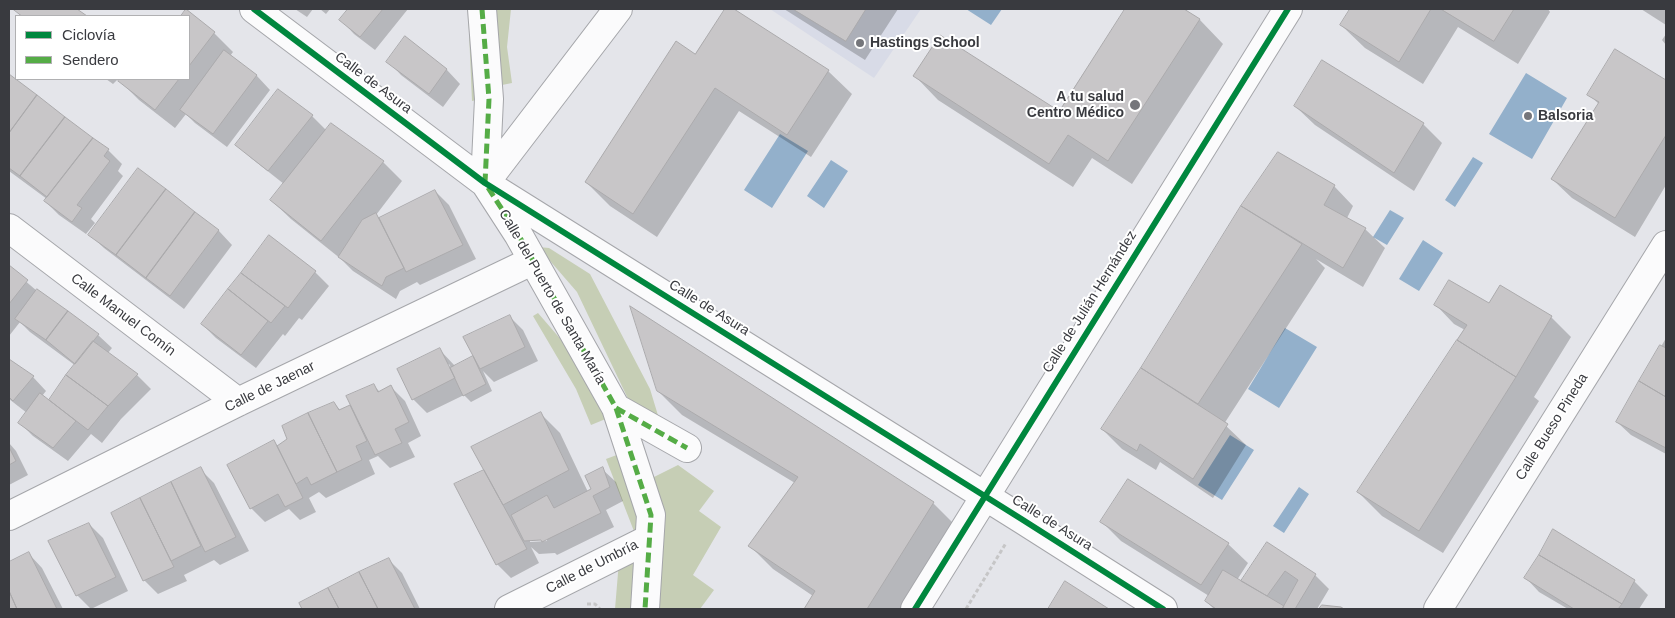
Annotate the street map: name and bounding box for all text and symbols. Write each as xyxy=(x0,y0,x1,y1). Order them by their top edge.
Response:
legend xyxy=(15,15,190,80)
text: Ciclovía xyxy=(62,26,115,43)
place label: Hastings School xyxy=(870,35,980,51)
marker: Hastings School xyxy=(854,37,866,49)
street label: Calle de Asura xyxy=(331,49,415,117)
text: Sendero xyxy=(62,51,119,68)
place label: A tu salud Centro Médico xyxy=(1027,89,1124,121)
marker: A tu salud Centro Médico xyxy=(1128,98,1142,112)
place label: Balsoria xyxy=(1538,108,1593,124)
marker: Balsoria xyxy=(1522,110,1534,122)
street label: Calle del Puerto de Santa María xyxy=(495,207,609,387)
street label: Calle de Julián Hernández xyxy=(1039,228,1141,376)
street label: Calle Manuel Comín xyxy=(67,270,179,360)
street label: Calle de Asura xyxy=(666,277,752,339)
street label: Calle de Jaenar xyxy=(222,358,318,416)
street label: Calle Bueso Pineda xyxy=(1512,370,1592,484)
street label: Calle de Asura xyxy=(1009,492,1095,554)
street label: Calle de Umbría xyxy=(543,537,641,597)

